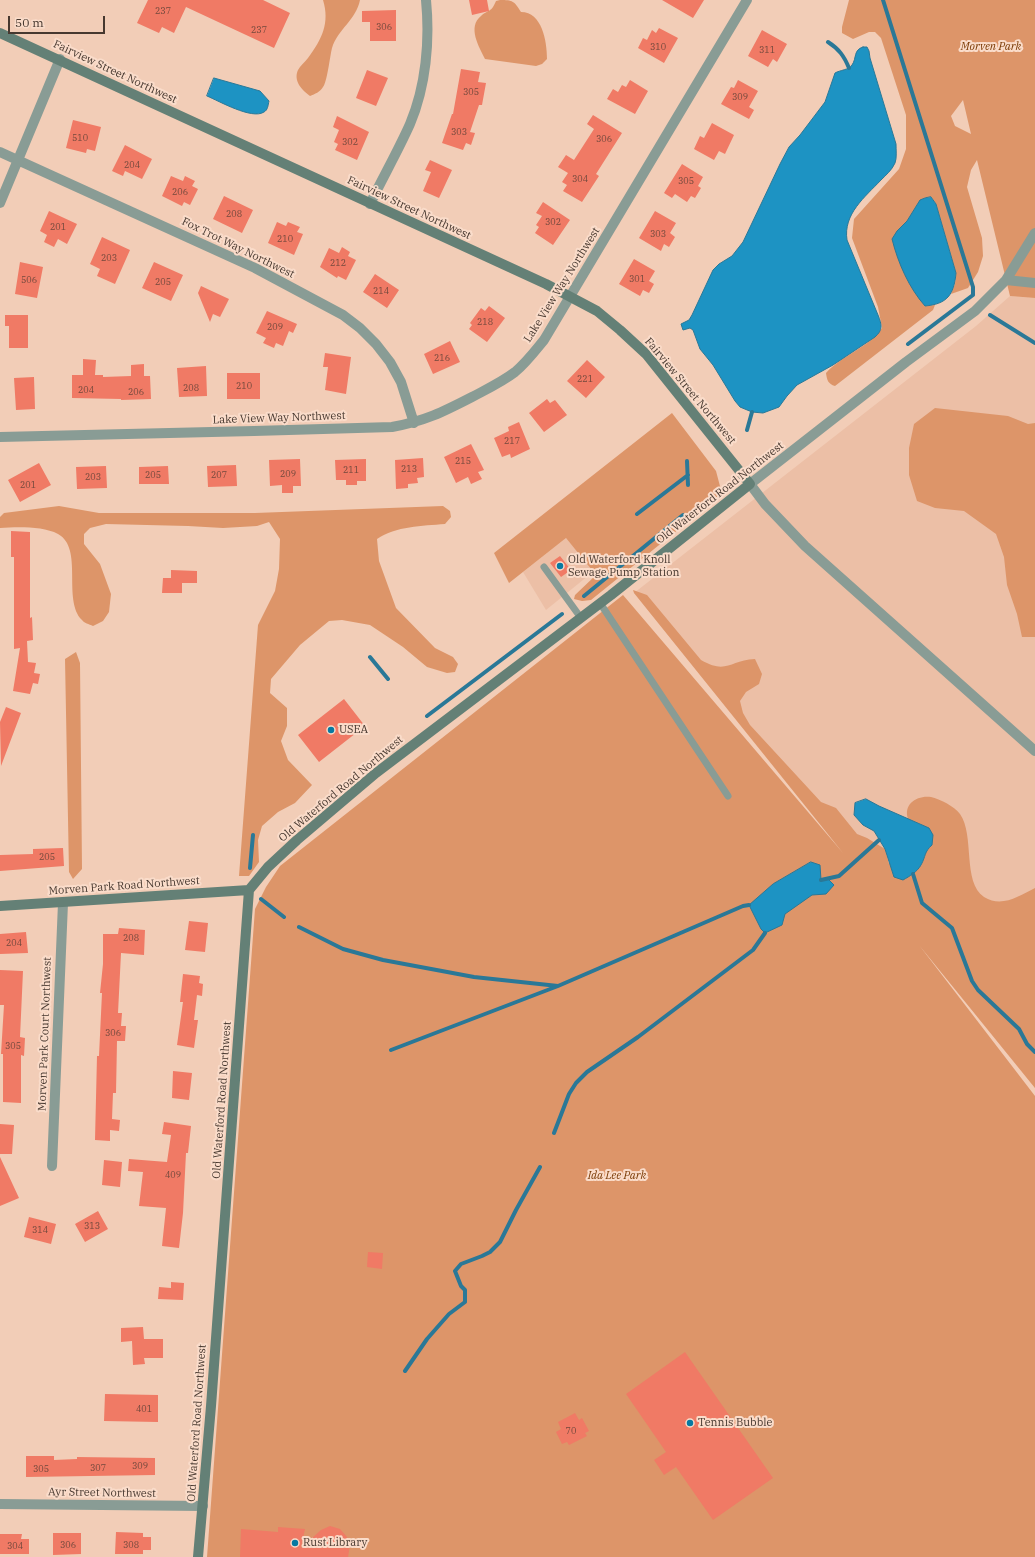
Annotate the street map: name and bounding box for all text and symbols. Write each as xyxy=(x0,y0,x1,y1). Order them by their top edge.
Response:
house number: 237 xyxy=(155,6,171,16)
scale bar xyxy=(10,8,107,34)
text: 50 m xyxy=(15,15,44,30)
house number: 306 xyxy=(376,22,392,32)
house number: 237 xyxy=(251,25,267,35)
street label: Fairview Street Northwest xyxy=(51,38,179,106)
park label: Morven Park xyxy=(961,40,1021,54)
house number: 310 xyxy=(650,42,666,52)
house number: 311 xyxy=(759,45,775,55)
house number: 305 xyxy=(463,87,479,97)
house number: 309 xyxy=(732,92,748,102)
house number: 303 xyxy=(451,127,467,137)
house number: 510 xyxy=(72,133,88,143)
house number: 306 xyxy=(596,134,612,144)
house number: 302 xyxy=(342,137,358,147)
house number: 204 xyxy=(124,160,140,170)
street label: Fairview Street Northwest xyxy=(345,174,473,242)
house number: 304 xyxy=(572,174,588,184)
house number: 305 xyxy=(678,176,694,186)
house number: 206 xyxy=(172,187,188,197)
house number: 208 xyxy=(226,209,242,219)
street label: Fox Trot Way Northwest xyxy=(179,215,297,281)
house number: 302 xyxy=(545,217,561,227)
house number: 201 xyxy=(50,222,66,232)
street label: Lake View Way Northwest xyxy=(521,225,603,345)
house number: 303 xyxy=(650,229,666,239)
house number: 210 xyxy=(277,234,293,244)
house number: 203 xyxy=(101,253,117,263)
house number: 212 xyxy=(330,258,346,268)
house number: 301 xyxy=(629,274,645,284)
house number: 506 xyxy=(21,275,37,285)
house number: 205 xyxy=(155,277,171,287)
house number: 214 xyxy=(373,286,389,296)
house number: 218 xyxy=(477,317,493,327)
house number: 209 xyxy=(267,322,283,332)
street label: Fairview Street Northwest xyxy=(642,335,738,447)
house number: 216 xyxy=(434,353,450,363)
house number: 221 xyxy=(577,374,593,384)
house number: 210 xyxy=(236,381,252,391)
house number: 208 xyxy=(183,383,199,393)
house number: 204 xyxy=(78,385,94,395)
house number: 206 xyxy=(128,387,144,397)
street label: Lake View Way Northwest xyxy=(212,409,346,427)
house number: 217 xyxy=(504,436,520,446)
street label: Old Waterford Road Northwest xyxy=(654,439,786,547)
house number: 215 xyxy=(455,456,471,466)
house number: 213 xyxy=(401,464,417,474)
house number: 211 xyxy=(343,465,359,475)
house number: 209 xyxy=(280,469,296,479)
house number: 205 xyxy=(145,470,161,480)
house number: 207 xyxy=(211,470,227,480)
house number: 203 xyxy=(85,472,101,482)
house number: 201 xyxy=(20,480,36,490)
place label: Old Waterford Knoll Sewage Pump Station xyxy=(568,553,679,579)
marker: Old Waterford Knoll Sewage Pump Station xyxy=(555,561,565,571)
place label: USEA xyxy=(339,723,368,737)
marker: USEA xyxy=(326,725,336,735)
street label: Old Waterford Road Northwest xyxy=(276,733,406,845)
house number: 205 xyxy=(39,852,55,862)
street label: Morven Park Road Northwest xyxy=(48,874,200,898)
house number: 208 xyxy=(123,933,139,943)
house number: 204 xyxy=(6,938,22,948)
street label: Morven Park Court Northwest xyxy=(36,957,54,1111)
street label: Old Waterford Road Northwest xyxy=(210,1021,234,1179)
house number: 306 xyxy=(105,1028,121,1038)
house number: 305 xyxy=(5,1041,21,1051)
park label: Ida Lee Park xyxy=(588,1169,646,1183)
house number: 409 xyxy=(165,1170,181,1180)
house number: 313 xyxy=(84,1221,100,1231)
house number: 314 xyxy=(32,1225,48,1235)
street label: Old Waterford Road Northwest xyxy=(185,1344,209,1502)
house number: 401 xyxy=(136,1404,152,1414)
place label: Tennis Bubble xyxy=(698,1416,772,1430)
marker: Tennis Bubble xyxy=(685,1418,695,1428)
house number: 70 xyxy=(566,1426,576,1436)
house number: 309 xyxy=(132,1461,148,1471)
house number: 307 xyxy=(90,1463,106,1473)
house number: 305 xyxy=(33,1464,49,1474)
street label: Ayr Street Northwest xyxy=(48,1485,156,1501)
place label: Rust Library xyxy=(303,1536,367,1550)
marker: Rust Library xyxy=(290,1538,300,1548)
house number: 306 xyxy=(60,1540,76,1550)
house number: 308 xyxy=(123,1540,139,1550)
house number: 304 xyxy=(7,1541,23,1551)

